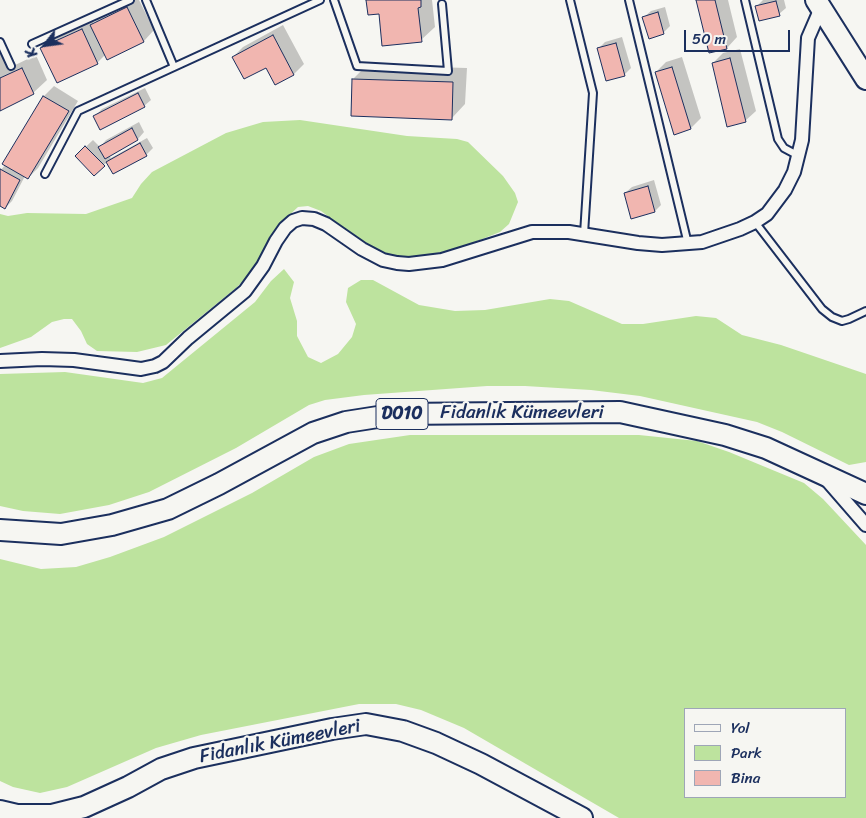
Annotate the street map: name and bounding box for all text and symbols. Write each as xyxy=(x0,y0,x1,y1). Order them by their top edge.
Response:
north arrow xyxy=(20,20,70,70)
scale bar xyxy=(686,20,792,52)
text: 50 m xyxy=(692,26,726,52)
text: K xyxy=(19,43,45,63)
road number: D010 xyxy=(376,398,428,429)
street label: Fidanlık Kümeevleri xyxy=(440,402,604,424)
legend xyxy=(684,708,846,798)
street label: Fidanlık Kümeevleri xyxy=(198,715,362,769)
text: Yol xyxy=(731,715,750,741)
text: Park xyxy=(731,740,762,766)
text: Bina xyxy=(731,765,760,791)

